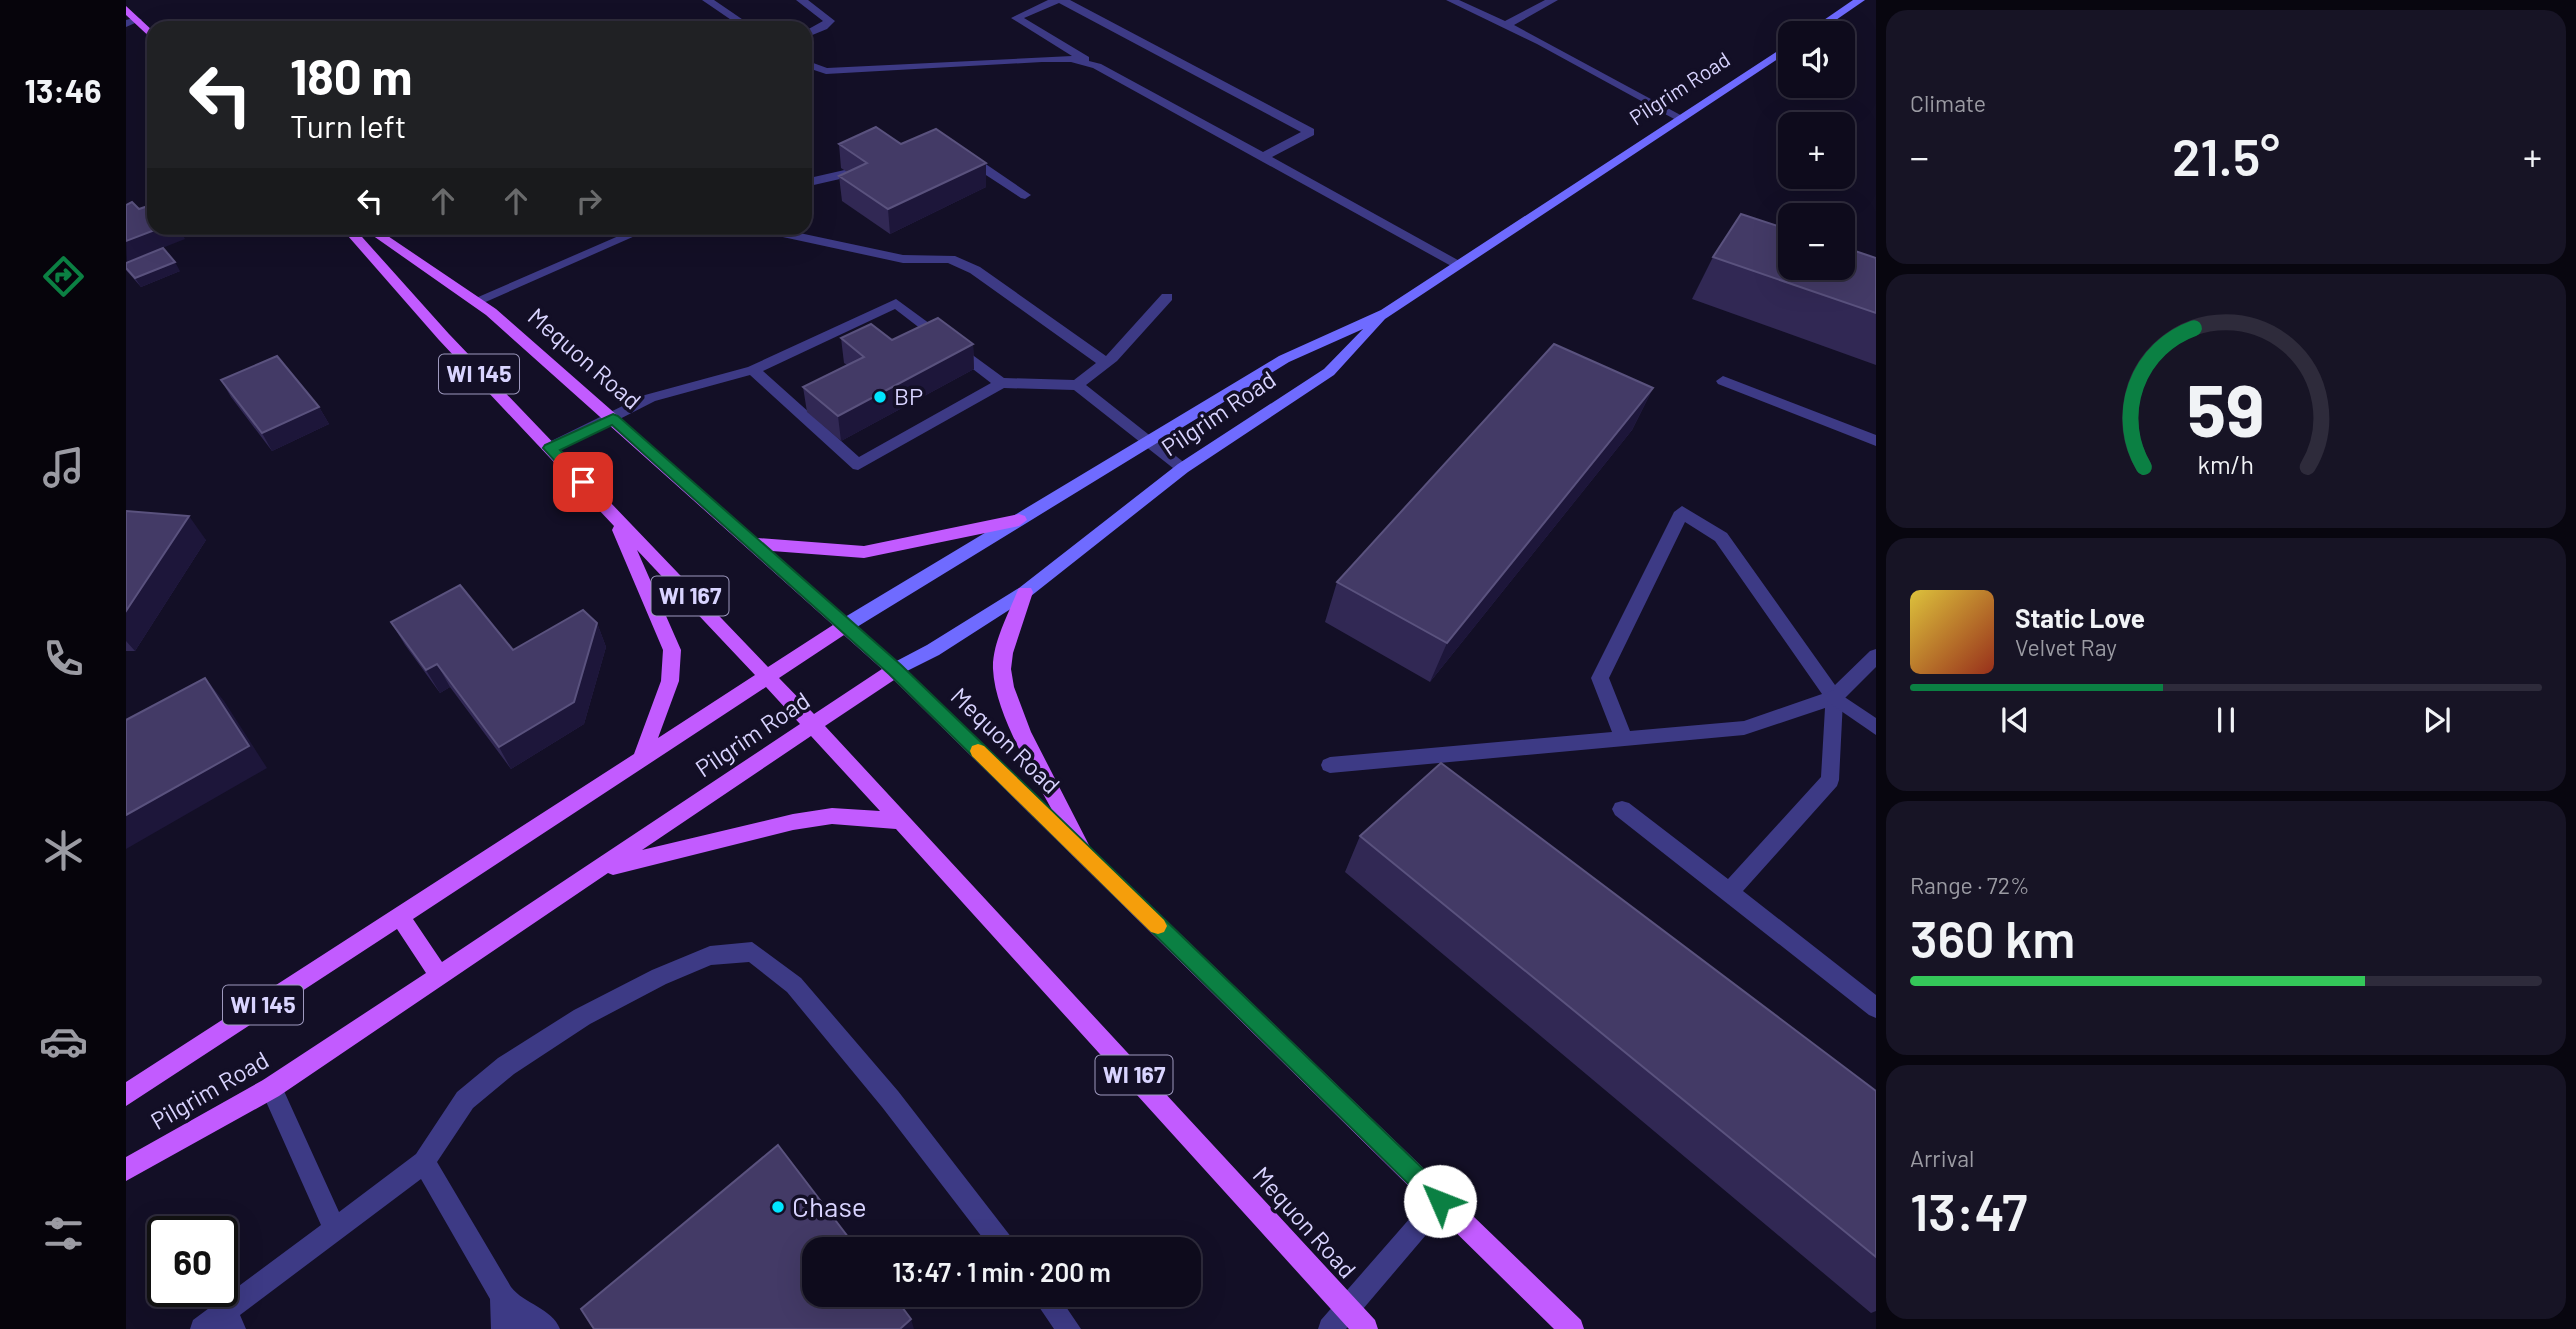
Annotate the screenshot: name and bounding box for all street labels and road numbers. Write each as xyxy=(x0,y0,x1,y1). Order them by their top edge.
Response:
street label: Pilgrim Road xyxy=(1624,46,1734,130)
street label: Mequon Road xyxy=(523,301,647,415)
road number: WI 145 xyxy=(439,354,519,394)
street label: Pilgrim Road xyxy=(1156,364,1281,461)
road number: WI 167 xyxy=(652,576,728,616)
street label: Mequon Road xyxy=(946,681,1066,799)
street label: Pilgrim Road xyxy=(690,685,815,782)
road number: WI 145 xyxy=(223,986,303,1024)
street label: Pilgrim Road xyxy=(145,1044,273,1135)
road number: WI 167 xyxy=(1096,1056,1172,1094)
street label: Mequon Road xyxy=(1248,1160,1363,1284)

